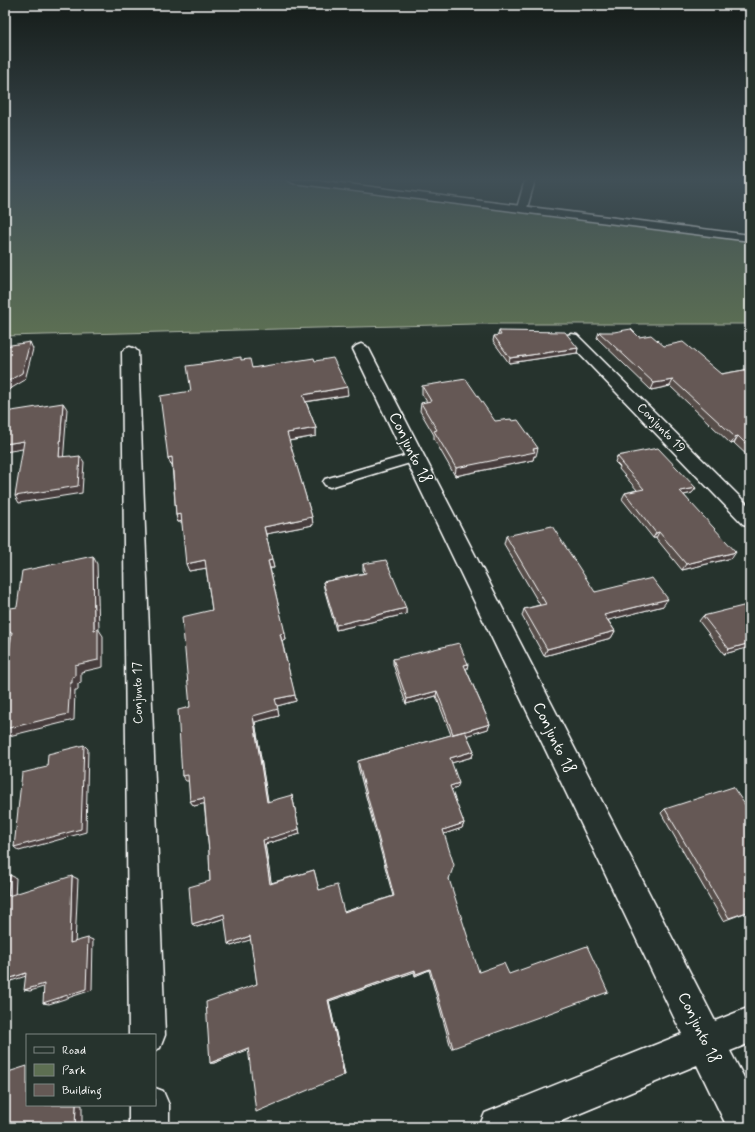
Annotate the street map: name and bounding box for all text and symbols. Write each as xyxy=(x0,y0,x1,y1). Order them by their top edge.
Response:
street label: Conjunto 19 xyxy=(633,399,689,457)
street label: Conjunto 18 xyxy=(384,409,436,487)
street label: Conjunto 17 xyxy=(129,661,147,724)
street label: Conjunto 18 xyxy=(528,699,580,777)
street label: Conjunto 18 xyxy=(673,989,725,1067)
legend xyxy=(26,1034,156,1106)
text: Road xyxy=(62,1043,86,1059)
text: Park xyxy=(62,1063,86,1079)
text: Building xyxy=(62,1083,102,1100)

